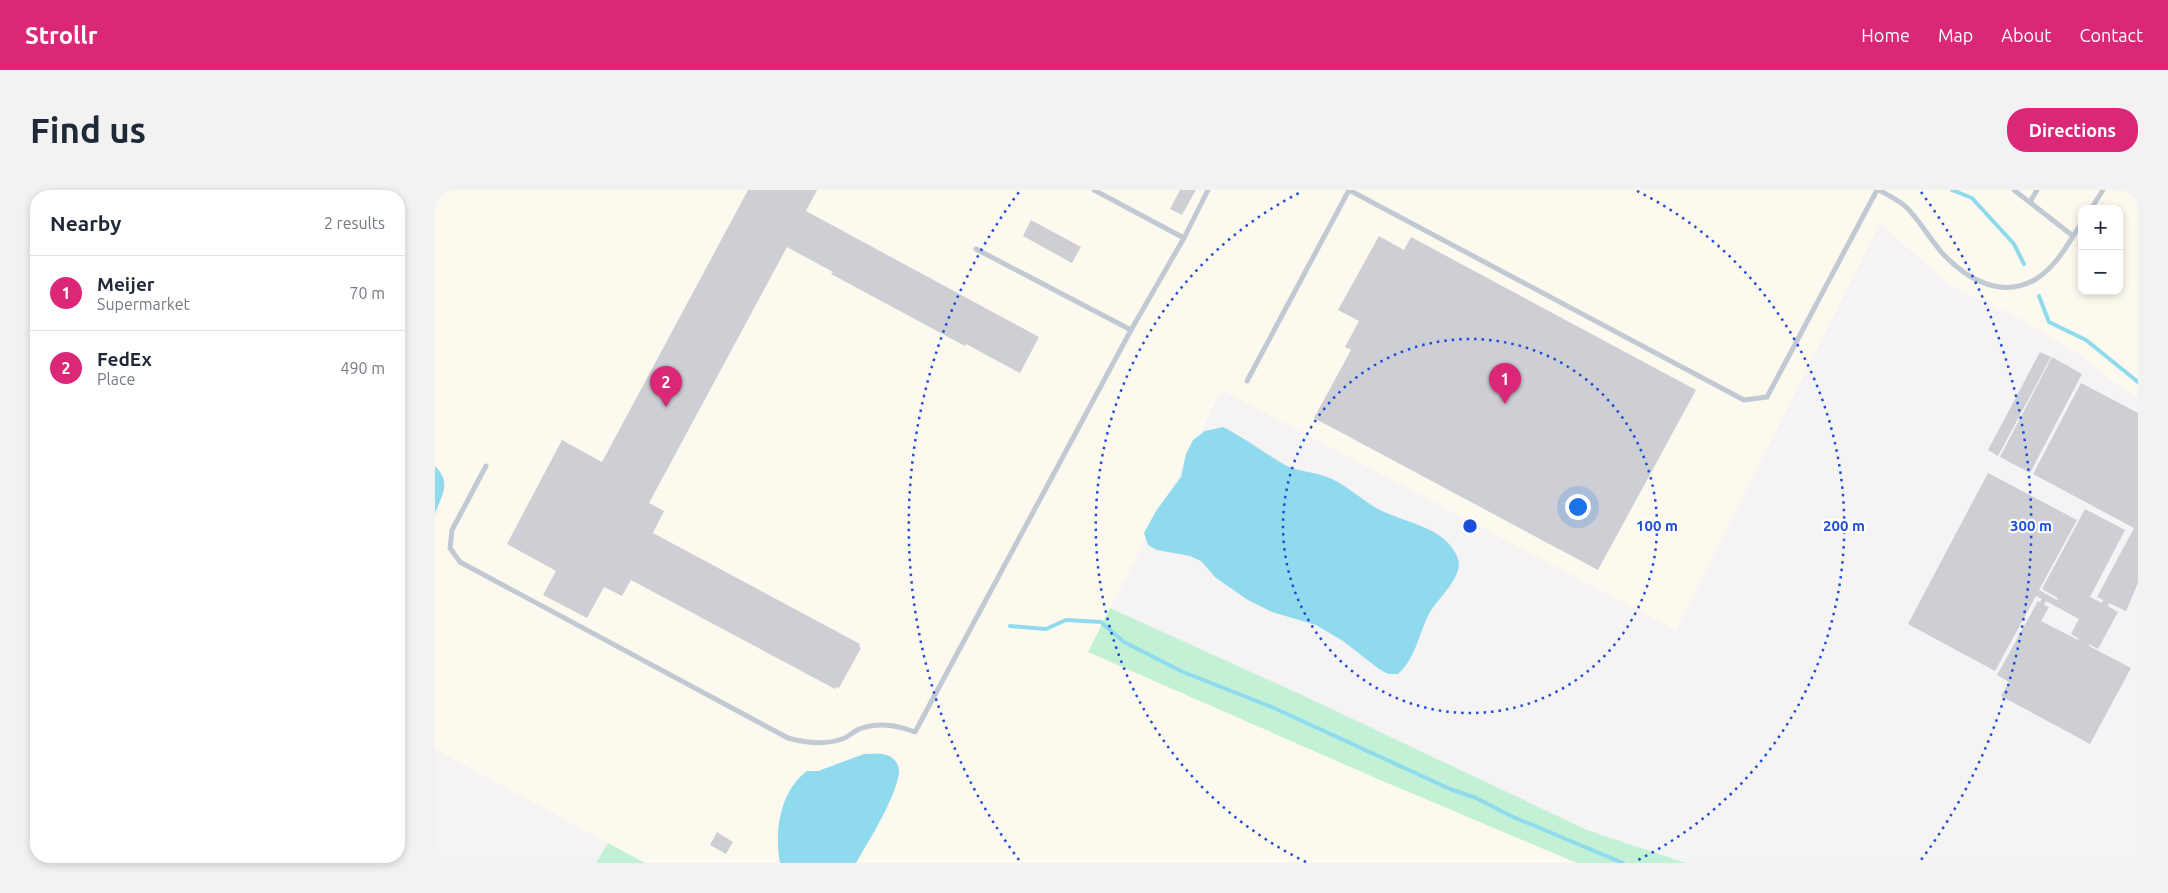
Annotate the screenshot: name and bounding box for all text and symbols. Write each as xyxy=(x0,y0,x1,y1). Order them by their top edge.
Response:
text: Strollr xyxy=(25,22,98,49)
text: Home xyxy=(1861,25,1910,45)
text: Map xyxy=(1938,25,1973,45)
text: About xyxy=(2001,25,2051,45)
text: Contact xyxy=(2079,25,2143,45)
button: Directions xyxy=(2007,108,2138,152)
text: Find us xyxy=(30,110,146,150)
map controls xyxy=(2078,205,2123,295)
button: + xyxy=(2078,205,2123,250)
text: Nearby xyxy=(50,211,121,235)
text: 2 results xyxy=(324,214,385,232)
button: − xyxy=(2078,250,2123,295)
text: Meijer xyxy=(97,273,155,295)
text: 1 xyxy=(61,284,71,302)
text: 70 m xyxy=(349,284,385,302)
text: Supermarket xyxy=(97,295,190,313)
text: FedEx xyxy=(97,348,152,370)
text: 2 xyxy=(61,359,71,377)
text: 490 m xyxy=(340,359,385,377)
pin: 1 xyxy=(1489,363,1521,404)
pin: 2 xyxy=(650,366,682,407)
text: Place xyxy=(97,370,135,388)
your location xyxy=(1565,494,1591,520)
centre of rings xyxy=(1461,517,1479,535)
text: 100 m xyxy=(1636,517,1678,534)
text: 200 m xyxy=(1823,517,1865,534)
text: 300 m xyxy=(2010,517,2052,534)

